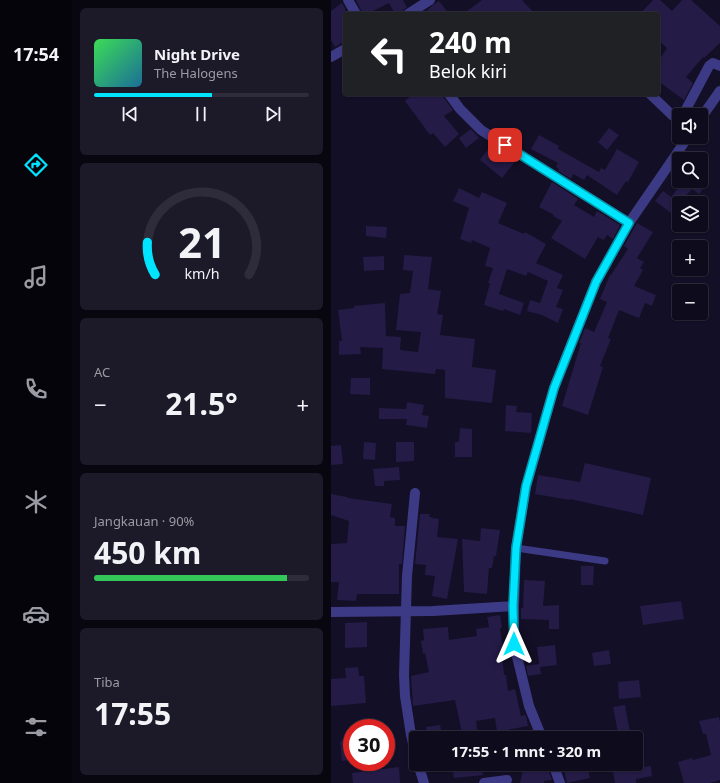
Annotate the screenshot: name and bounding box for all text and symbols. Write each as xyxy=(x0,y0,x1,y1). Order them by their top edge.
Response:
text: 240 m xyxy=(429,23,512,61)
icon: left xyxy=(363,28,415,80)
text: 17:54 xyxy=(13,42,59,66)
text: Night Drive xyxy=(154,44,240,64)
text: Belok kiri xyxy=(429,59,507,83)
text: The Halogens xyxy=(154,64,238,82)
icon: previous xyxy=(119,103,141,125)
icon: pause xyxy=(190,103,212,125)
icon: next xyxy=(262,103,284,125)
map controls xyxy=(672,108,708,320)
button: sound xyxy=(672,108,708,144)
pin xyxy=(488,128,522,162)
icon: arrive xyxy=(494,134,516,156)
icon: directions xyxy=(22,151,50,179)
button: search xyxy=(672,152,708,188)
button: layers xyxy=(672,196,708,232)
text: 21 xyxy=(178,213,225,269)
button: + xyxy=(672,240,708,276)
icon: music xyxy=(22,263,50,291)
text: km/h xyxy=(184,263,219,282)
button: − xyxy=(672,284,708,320)
text: AC xyxy=(94,363,110,381)
icon: phone xyxy=(22,375,50,403)
text: 21.5° xyxy=(165,383,238,424)
text: − xyxy=(94,389,107,419)
text: + xyxy=(296,389,309,419)
icon: climate xyxy=(22,488,50,516)
text: Jangkauan · 90% xyxy=(94,512,194,530)
text: 450 km xyxy=(94,532,201,573)
icon: car xyxy=(22,600,50,628)
position arrow xyxy=(493,623,535,665)
text: Tiba xyxy=(94,673,120,691)
text: 17:55 xyxy=(94,693,171,734)
icon: filters xyxy=(22,713,50,741)
speed limit sign: 30 xyxy=(343,719,395,771)
text: 17:55 · 1 mnt · 320 m xyxy=(451,741,601,761)

